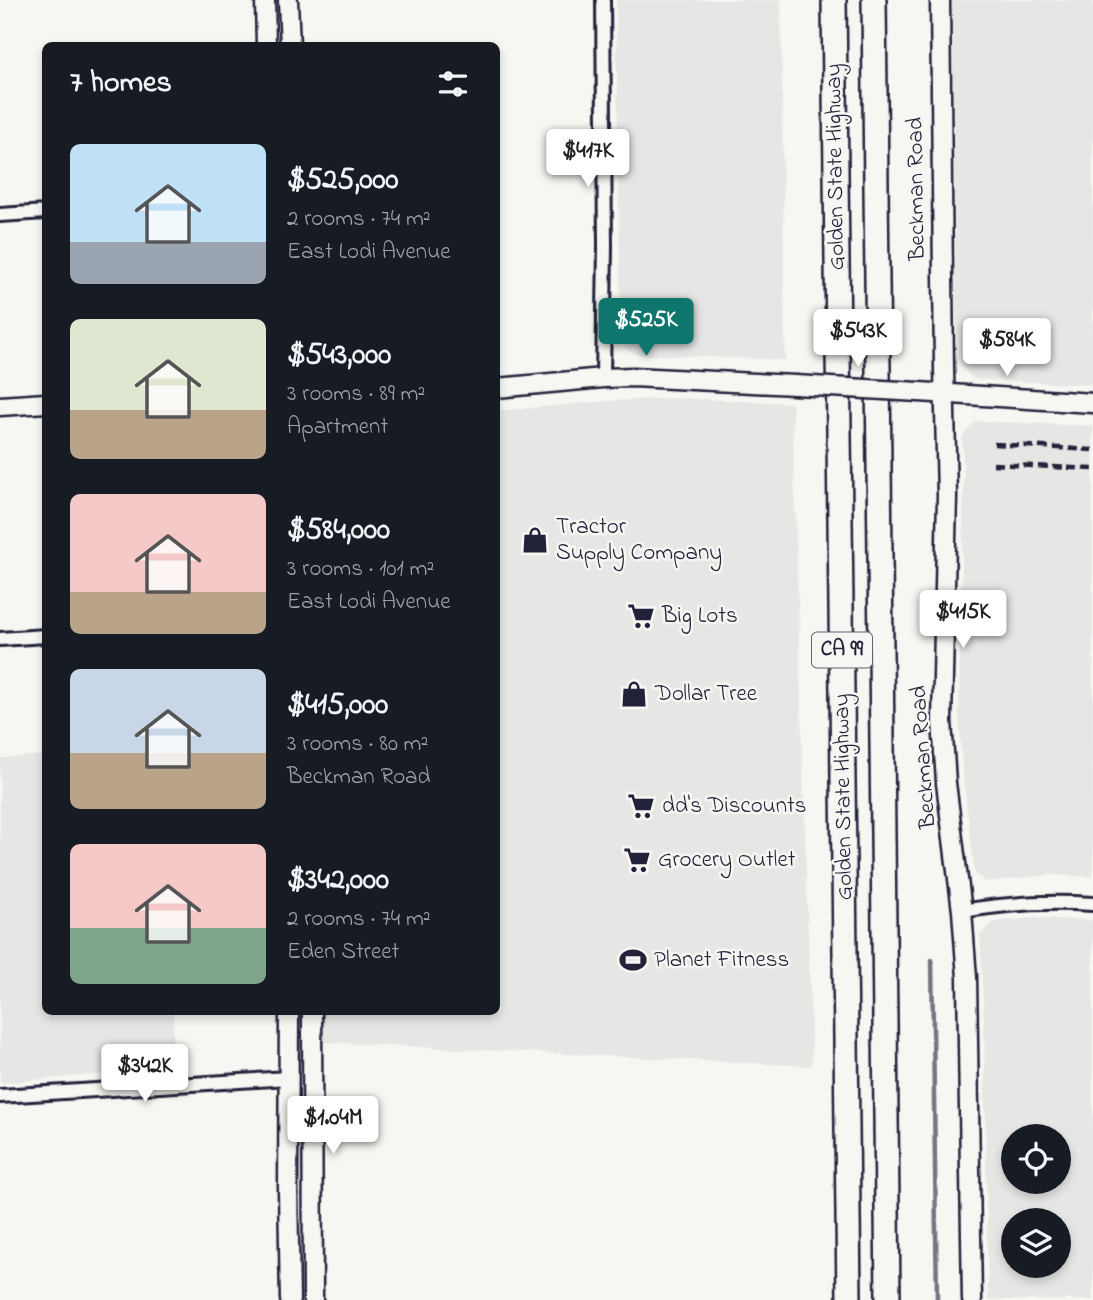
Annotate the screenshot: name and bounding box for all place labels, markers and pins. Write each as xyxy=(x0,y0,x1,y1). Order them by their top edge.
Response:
pin: $417K xyxy=(539,130,637,189)
pin: $525K xyxy=(597,298,695,358)
pin: $543K xyxy=(809,310,907,369)
pin: $584K xyxy=(958,318,1056,378)
place label: Tractor Supply Company xyxy=(556,511,722,572)
shop icon: Tractor Supply Company xyxy=(520,525,550,555)
pin: $415K xyxy=(914,590,1012,650)
place label: Big Lots xyxy=(661,600,738,634)
supermarket icon: Big Lots xyxy=(626,601,656,631)
place label: Dollar Tree xyxy=(654,678,758,711)
shop icon: Dollar Tree xyxy=(619,679,649,709)
place label: dd's Discounts xyxy=(662,790,806,823)
supermarket icon: dd's Discounts xyxy=(626,791,656,821)
place label: Grocery Outlet xyxy=(658,844,796,879)
supermarket icon: Grocery Outlet xyxy=(622,845,652,875)
place label: Planet Fitness xyxy=(654,944,789,977)
sports icon: Planet Fitness xyxy=(618,945,648,975)
pin: $342K xyxy=(96,1044,194,1104)
pin: $1.04M xyxy=(276,1096,390,1156)

